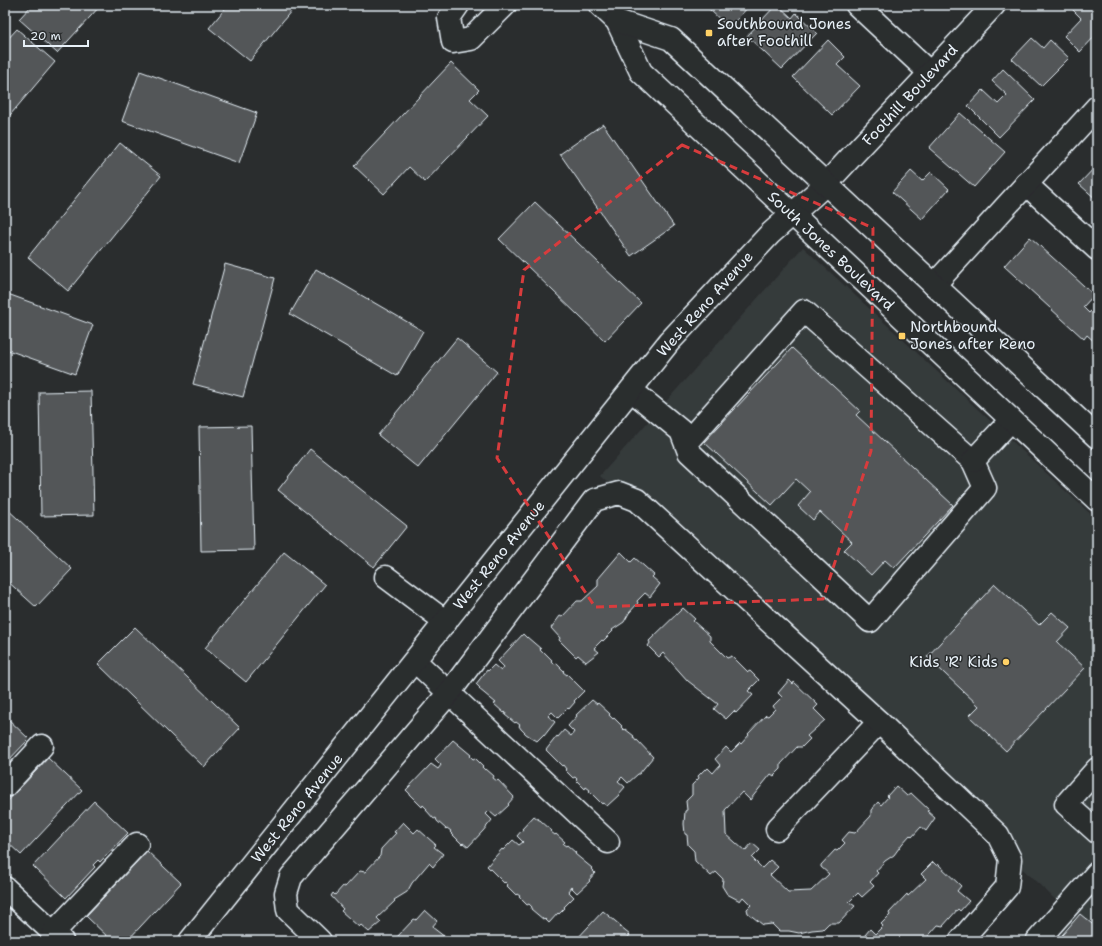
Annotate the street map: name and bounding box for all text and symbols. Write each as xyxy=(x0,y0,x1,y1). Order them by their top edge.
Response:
place label: Southbound Jones after Foothill xyxy=(717,14,851,51)
scale bar xyxy=(24,22,88,48)
text: 20 m xyxy=(30,28,61,44)
marker: Southbound Jones after Foothill xyxy=(704,28,714,38)
street label: Foothill Boulevard xyxy=(858,40,963,150)
street label: South Jones Boulevard xyxy=(763,187,899,315)
street label: West Reno Avenue xyxy=(652,247,758,361)
place label: Northbound Jones after Reno xyxy=(910,317,1035,354)
marker: Northbound Jones after Reno xyxy=(897,331,907,341)
street label: West Reno Avenue xyxy=(449,496,549,614)
place label: Kids 'R' Kids xyxy=(909,652,998,672)
marker: Kids 'R' Kids xyxy=(1001,657,1011,667)
street label: West Reno Avenue xyxy=(247,749,347,867)

